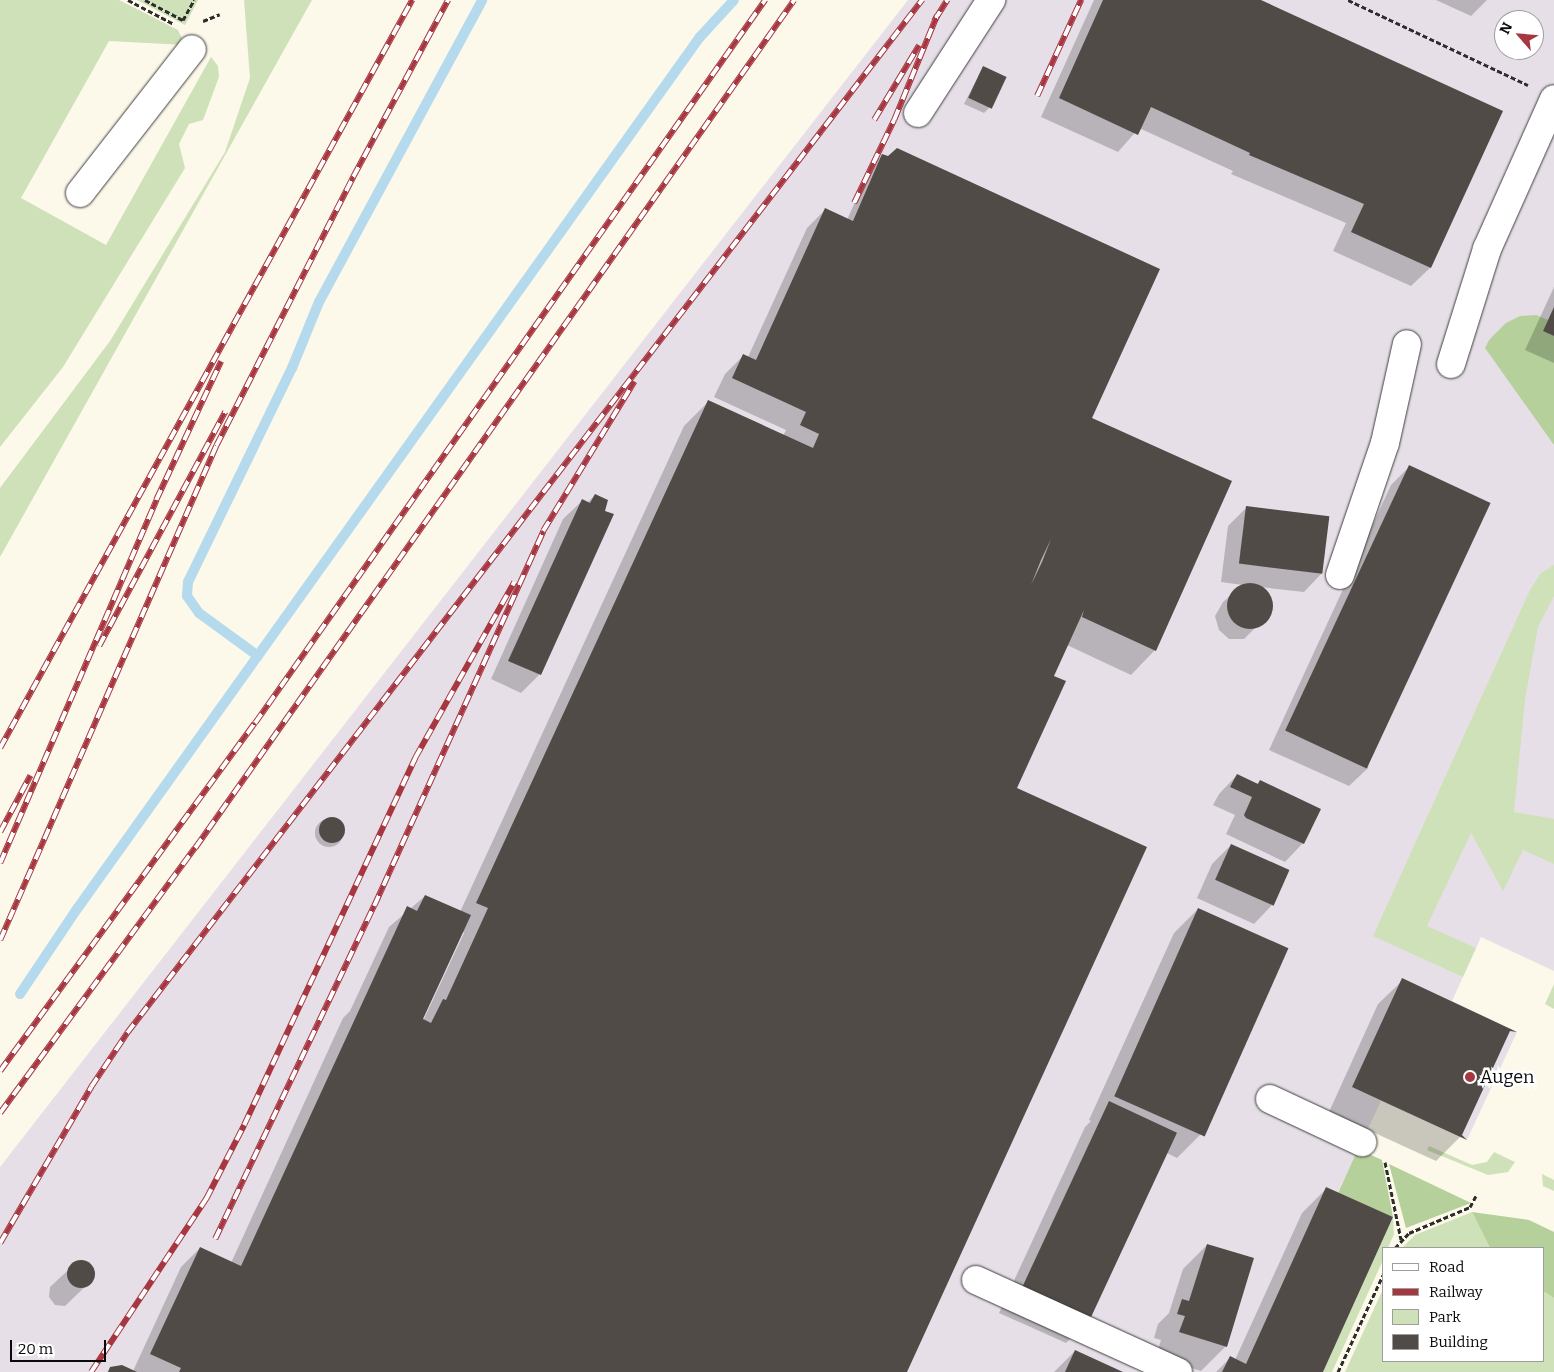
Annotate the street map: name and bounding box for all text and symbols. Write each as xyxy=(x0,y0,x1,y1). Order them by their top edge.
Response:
north arrow xyxy=(1494,10,1544,60)
text: N xyxy=(1496,20,1516,37)
place label: Augen xyxy=(1480,1066,1534,1088)
marker: Augen xyxy=(1464,1071,1476,1083)
legend xyxy=(1382,1247,1544,1362)
text: Road xyxy=(1429,1258,1464,1276)
text: Railway xyxy=(1429,1283,1483,1301)
text: Park xyxy=(1429,1308,1461,1326)
scale bar xyxy=(12,1330,109,1362)
text: Building xyxy=(1429,1333,1488,1351)
text: 20 m xyxy=(18,1340,53,1358)

